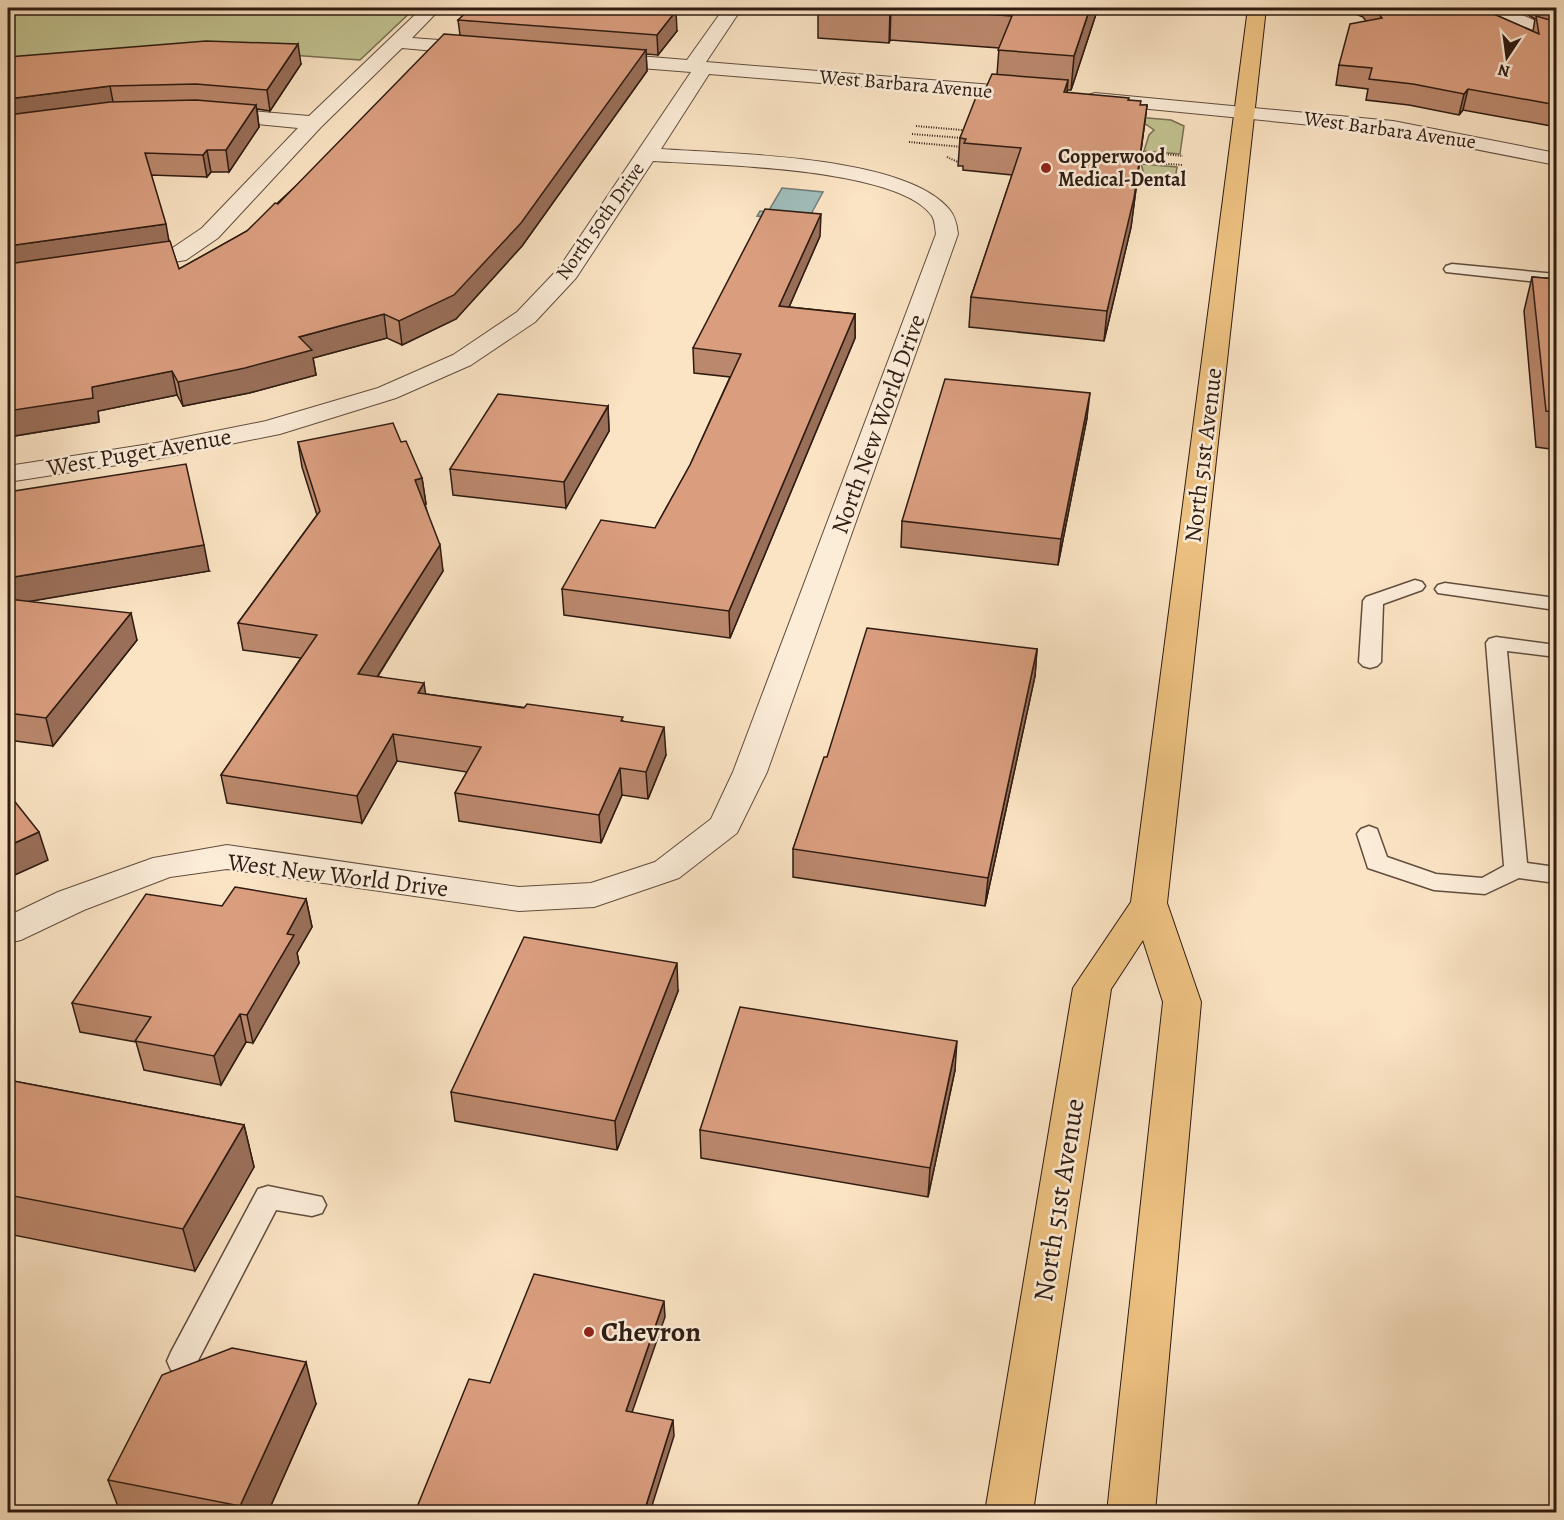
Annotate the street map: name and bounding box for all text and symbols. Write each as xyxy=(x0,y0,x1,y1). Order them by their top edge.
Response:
north arrow xyxy=(1477,27,1537,87)
text: N xyxy=(1495,59,1512,83)
street label: West Barbara Avenue xyxy=(817,63,994,105)
street label: West Barbara Avenue xyxy=(1301,104,1478,155)
place label: Copperwood Medical-Dental xyxy=(1058,143,1187,193)
street label: North 50th Drive xyxy=(549,157,651,285)
marker: Copperwood Medical-Dental xyxy=(1039,161,1053,175)
street label: North New World Drive xyxy=(823,310,933,538)
street label: North 51st Avenue xyxy=(1176,366,1230,544)
street label: West Puget Avenue xyxy=(43,420,234,484)
street label: West New World Drive xyxy=(225,845,450,904)
street label: North 51st Avenue xyxy=(1024,1096,1094,1304)
place label: Chevron xyxy=(601,1313,701,1351)
marker: Chevron xyxy=(582,1325,596,1339)

